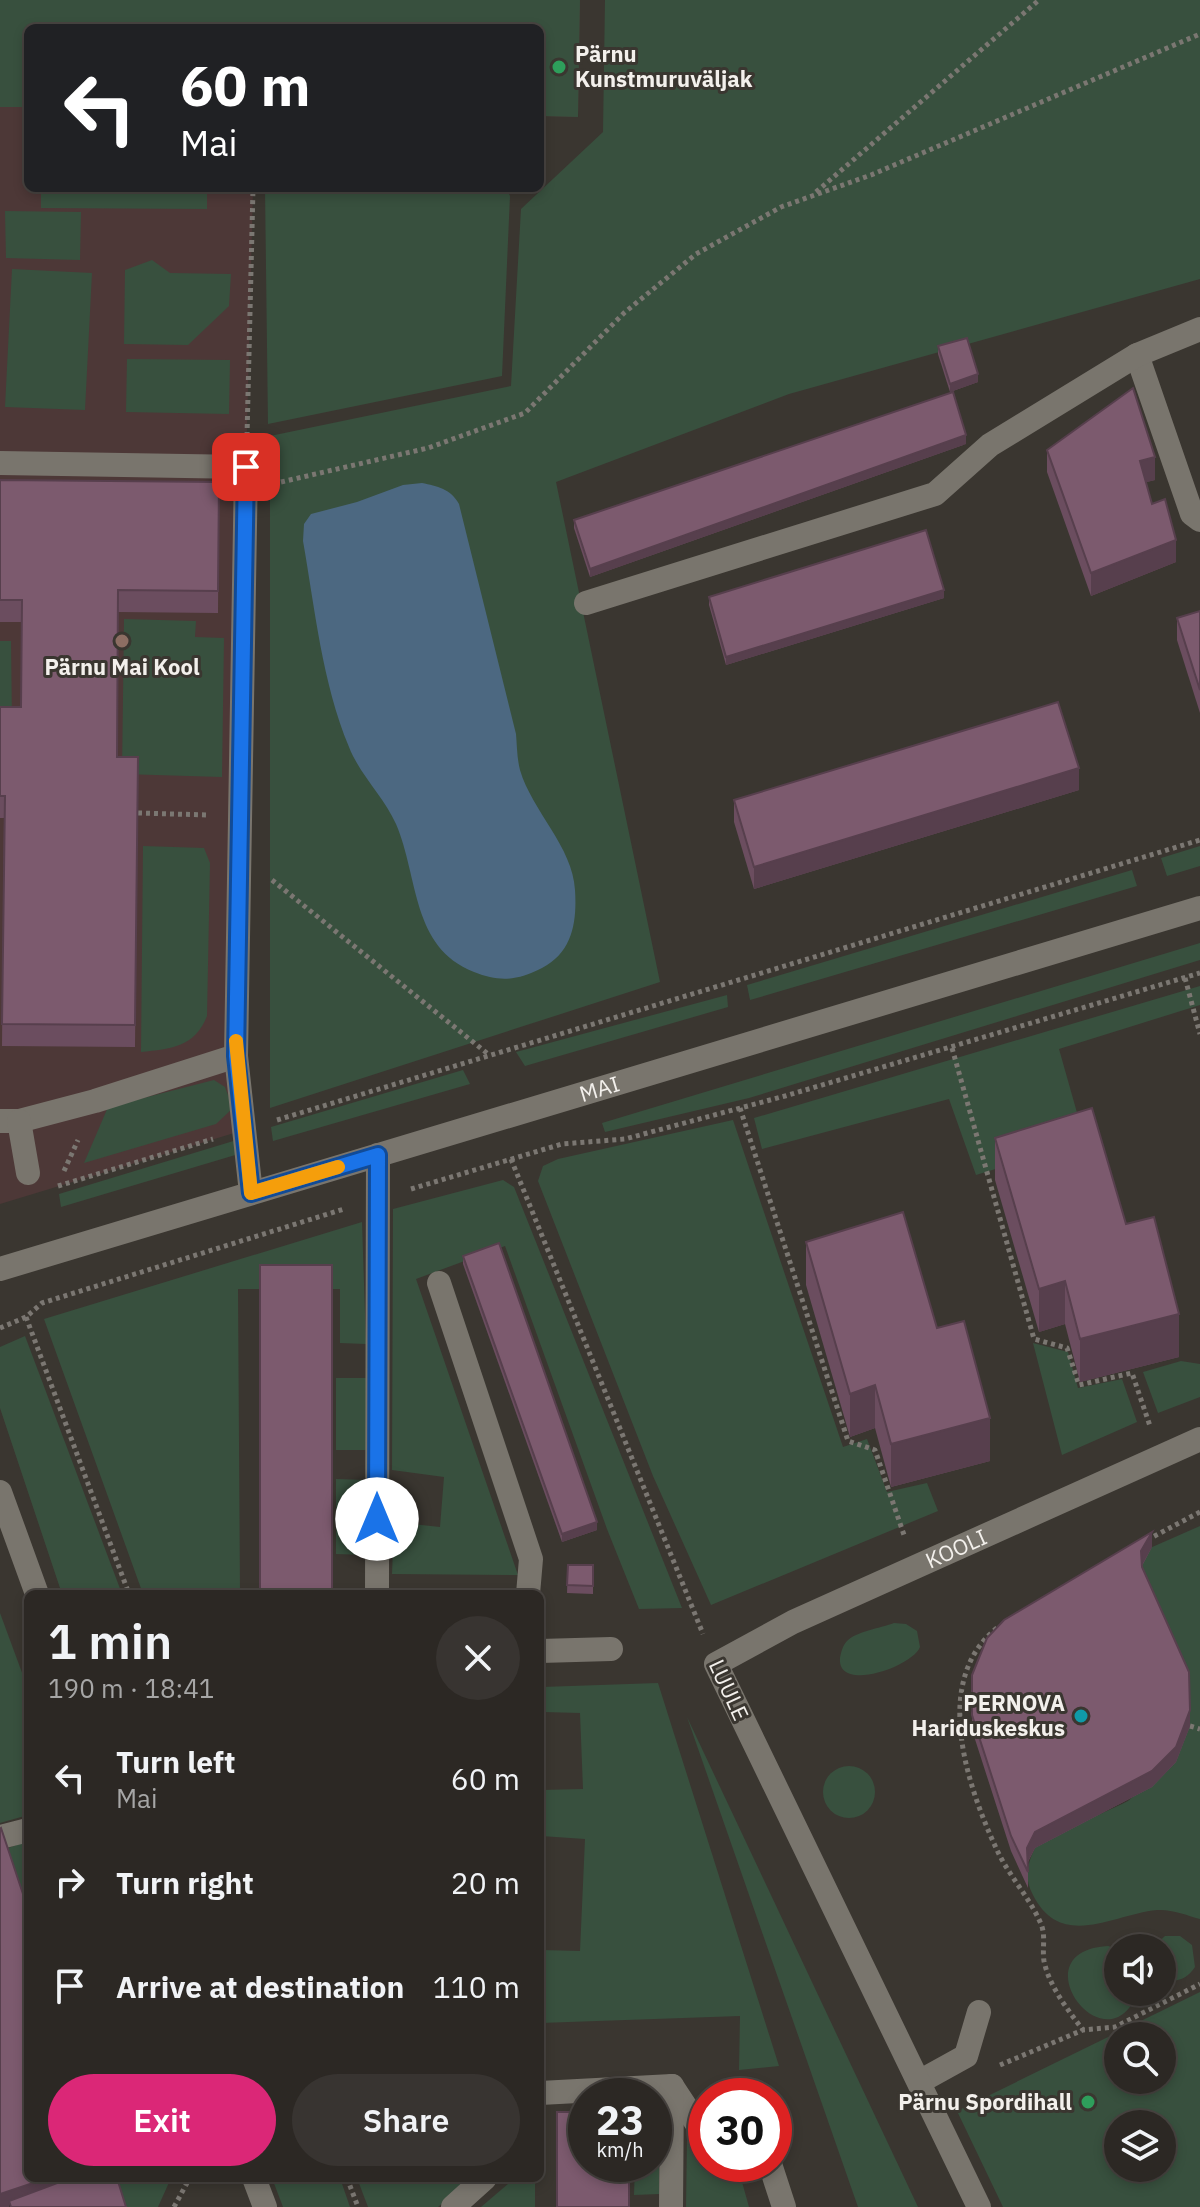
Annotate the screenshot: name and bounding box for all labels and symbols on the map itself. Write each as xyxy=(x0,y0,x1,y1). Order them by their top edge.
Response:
place label: Pärnu Kunstmuruväljak xyxy=(575,39,753,93)
marker: Pärnu Kunstmuruväljak xyxy=(550,58,568,76)
pin xyxy=(212,433,280,501)
marker: Pärnu Mai Kool xyxy=(113,632,131,650)
place label: Pärnu Mai Kool xyxy=(44,652,200,681)
street label: MAI xyxy=(576,1068,623,1108)
position arrow xyxy=(335,1477,419,1561)
street label: KOOLI xyxy=(921,1522,991,1575)
street label: LUULE xyxy=(703,1655,756,1725)
place label: PERNOVA Hariduskeskus xyxy=(912,1688,1065,1742)
marker: PERNOVA Hariduskeskus xyxy=(1072,1707,1090,1725)
speed limit sign: 30 xyxy=(688,2078,792,2182)
place label: Pärnu Spordihall xyxy=(898,2087,1072,2116)
marker: Pärnu Spordihall xyxy=(1079,2093,1097,2111)

